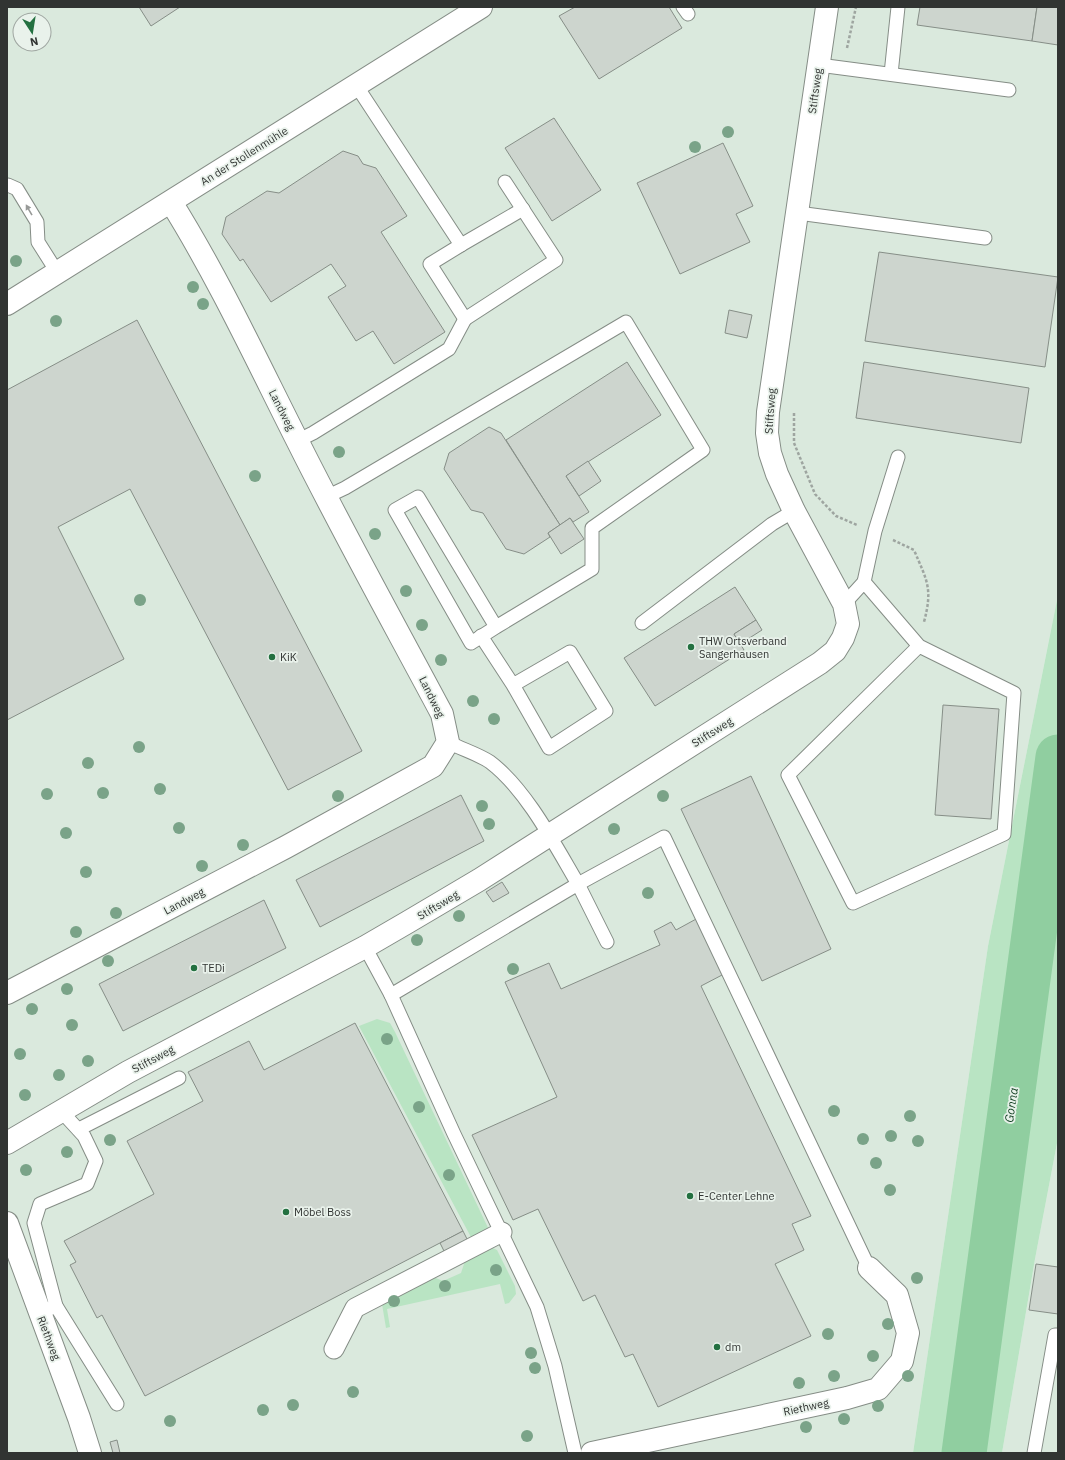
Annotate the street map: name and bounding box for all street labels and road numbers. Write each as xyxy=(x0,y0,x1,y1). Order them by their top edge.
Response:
street label: Stiftsweg xyxy=(805,67,825,115)
street label: An der Stollenmühle xyxy=(198,123,290,189)
street label: Landweg xyxy=(266,387,298,433)
street label: Stiftsweg xyxy=(761,387,779,434)
street label: Landweg xyxy=(416,674,448,720)
street label: Stiftsweg xyxy=(689,714,735,750)
street label: Landweg xyxy=(161,884,207,918)
street label: Stiftsweg xyxy=(415,887,461,923)
street label: Stiftsweg xyxy=(129,1042,177,1076)
street label: Riethweg xyxy=(34,1314,64,1362)
street label: Riethweg xyxy=(782,1395,830,1419)

